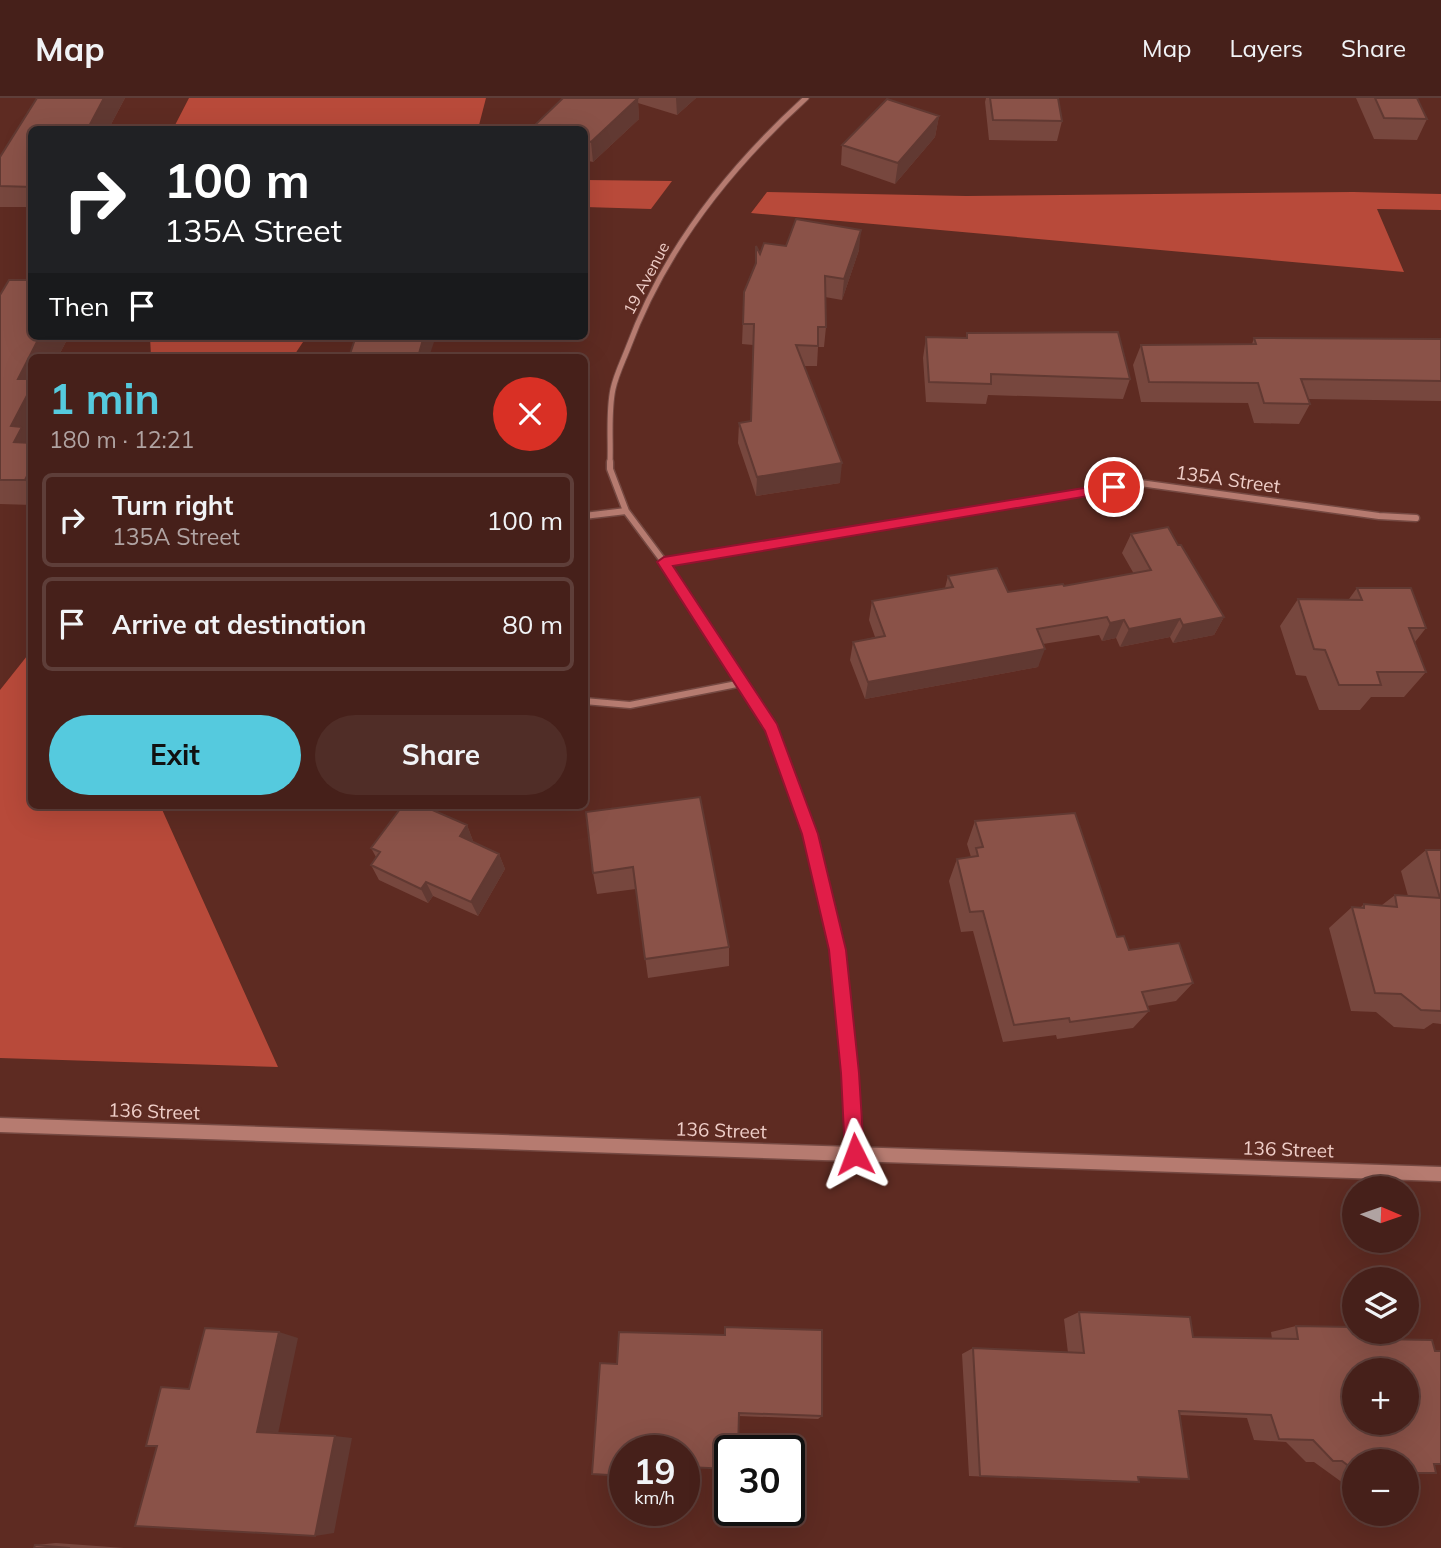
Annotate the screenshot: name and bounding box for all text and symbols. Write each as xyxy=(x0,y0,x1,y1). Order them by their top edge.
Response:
text: Map xyxy=(35,28,105,69)
text: Map xyxy=(1142,33,1191,63)
text: Layers xyxy=(1229,33,1303,63)
text: Share xyxy=(1341,33,1406,63)
text: 100 m xyxy=(164,149,310,210)
icon: right xyxy=(49,154,140,245)
text: 135A Street xyxy=(164,210,342,250)
street label: 19 Avenue xyxy=(619,238,673,318)
icon: arrive xyxy=(123,287,161,325)
text: Then xyxy=(49,290,109,323)
text: 1 min xyxy=(49,372,160,425)
button: close xyxy=(493,377,567,451)
text: 180 m · 12:21 xyxy=(49,425,194,454)
pin xyxy=(1084,457,1144,517)
street label: 135A Street xyxy=(1174,460,1282,498)
icon: arrive xyxy=(1095,468,1133,506)
text: Turn right xyxy=(112,489,233,522)
icon: right xyxy=(53,501,91,539)
text: 100 m xyxy=(487,504,563,537)
text: 135A Street xyxy=(112,522,240,551)
icon: arrive xyxy=(53,605,91,643)
text: Arrive at destination xyxy=(112,608,367,641)
text: 80 m xyxy=(502,608,563,641)
button: Exit xyxy=(49,715,301,795)
button: Share xyxy=(315,715,567,795)
street label: 136 Street xyxy=(108,1097,201,1125)
street label: 136 Street xyxy=(675,1116,768,1144)
position arrow xyxy=(818,1117,892,1191)
street label: 136 Street xyxy=(1242,1135,1335,1163)
north arrow xyxy=(1342,1176,1419,1253)
map controls xyxy=(1342,1176,1419,1526)
button: layers xyxy=(1342,1267,1419,1344)
button: + xyxy=(1342,1358,1419,1435)
speed limit sign: 30 xyxy=(714,1435,805,1526)
text: 19 xyxy=(633,1449,676,1493)
button: − xyxy=(1342,1449,1419,1526)
text: km/h xyxy=(634,1486,675,1509)

